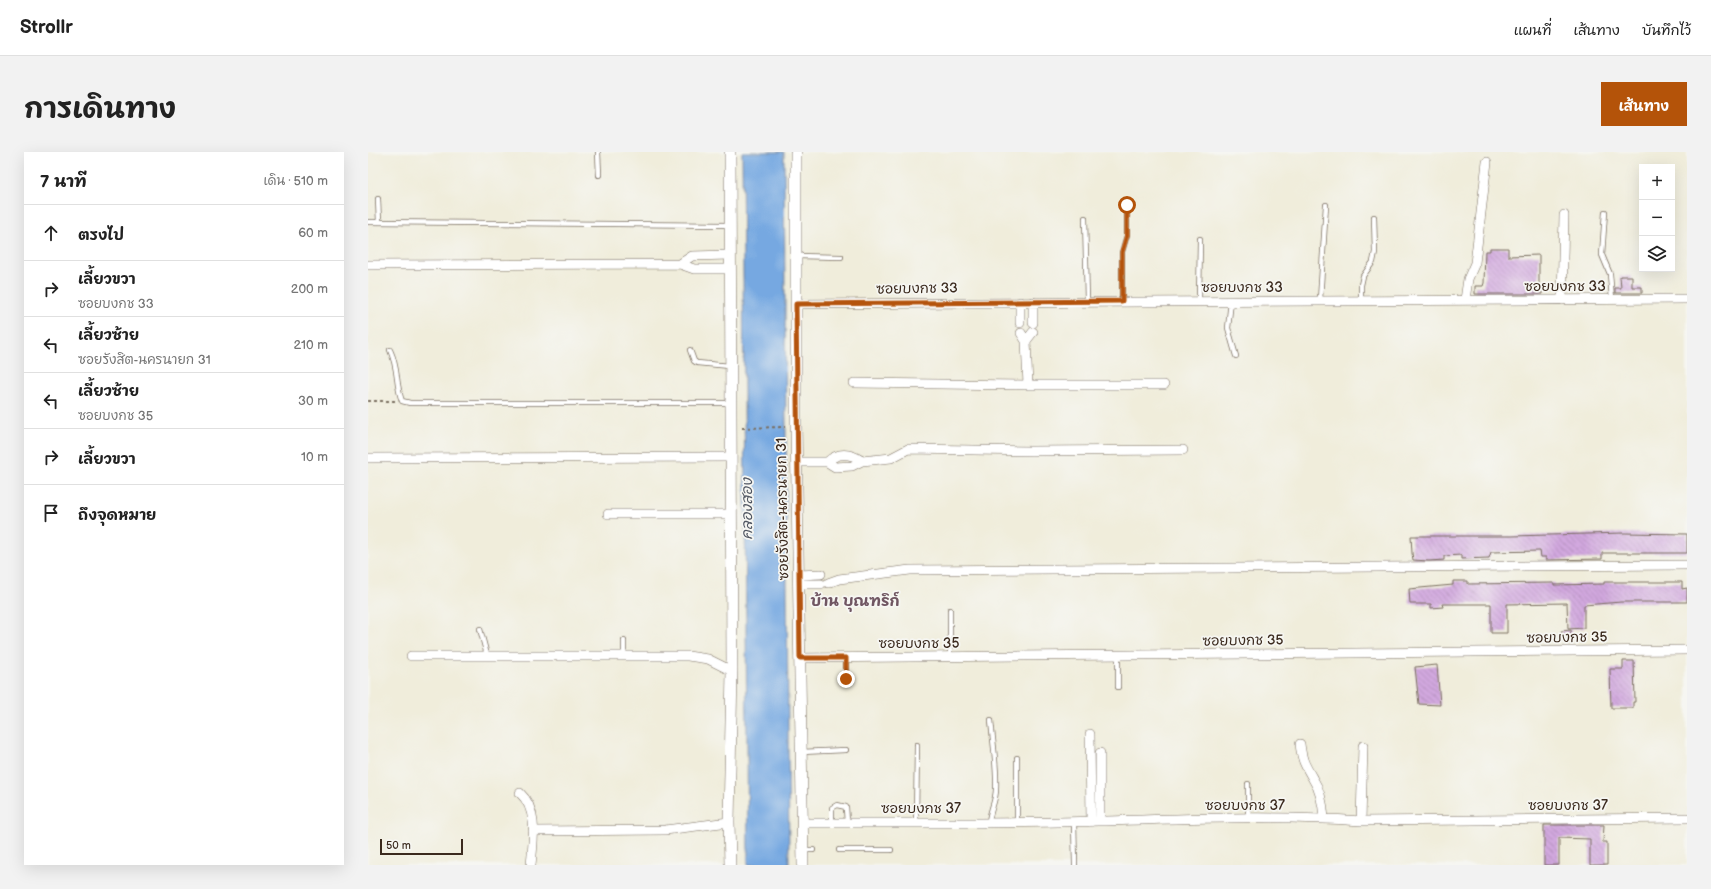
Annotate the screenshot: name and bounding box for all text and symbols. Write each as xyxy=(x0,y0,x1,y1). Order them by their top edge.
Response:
text: Strollr xyxy=(20,16,73,39)
text: แผนที่ xyxy=(1514,22,1551,39)
text: เส้นทาง xyxy=(1573,22,1620,39)
text: บันทึกไว้ xyxy=(1642,22,1691,39)
button: เส้นทาง xyxy=(1601,82,1687,126)
text: การเดินทาง xyxy=(24,93,176,126)
map controls xyxy=(1639,164,1675,272)
button: + xyxy=(1639,164,1675,200)
text: 7 นาที xyxy=(40,172,87,192)
text: เดิน · 510 m xyxy=(263,173,328,189)
route start xyxy=(1118,196,1136,214)
button: − xyxy=(1639,200,1675,236)
icon: ahead xyxy=(40,222,62,244)
text: 60 m xyxy=(298,225,328,241)
text: ตรงไป xyxy=(78,226,124,245)
button: layers xyxy=(1639,236,1675,272)
text: เลี้ยวขวา xyxy=(78,270,136,289)
icon: right xyxy=(40,278,62,300)
street label: ซอยบงกช 33 xyxy=(1524,278,1606,295)
street label: ซอยบงกช 33 xyxy=(876,279,958,298)
street label: ซอยบงกช 33 xyxy=(1201,279,1283,296)
text: 200 m xyxy=(291,281,328,297)
text: ซอยบงกช 33 xyxy=(78,296,154,312)
text: เลี้ยวซ้าย xyxy=(78,326,139,345)
icon: left xyxy=(40,334,62,356)
text: 210 m xyxy=(294,337,328,353)
text: ซอยรังสิต-นครนายก 31 xyxy=(78,352,211,368)
text: เลี้ยวซ้าย xyxy=(78,382,139,401)
icon: left xyxy=(40,390,62,412)
text: 30 m xyxy=(298,393,328,409)
text: ซอยบงกช 35 xyxy=(78,408,153,424)
street label: ซอยรังสิต-นครนายก 31 xyxy=(773,437,792,581)
icon: right xyxy=(40,446,62,468)
text: 10 m xyxy=(301,449,328,465)
text: เลี้ยวขวา xyxy=(78,450,136,469)
water label: คลองสอง xyxy=(738,477,757,540)
icon: arrive xyxy=(40,502,62,524)
text: ถึงจุดหมาย xyxy=(78,506,156,525)
district label: บ้าน บุณฑริก์ xyxy=(811,591,899,612)
street label: ซอยบงกช 35 xyxy=(1526,628,1608,647)
street label: ซอยบงกช 35 xyxy=(1202,631,1284,650)
street label: ซอยบงกช 35 xyxy=(878,635,960,652)
route end xyxy=(837,670,855,688)
street label: ซอยบงกช 37 xyxy=(1205,797,1285,814)
street label: ซอยบงกช 37 xyxy=(1528,797,1608,814)
street label: ซอยบงกช 37 xyxy=(881,800,961,817)
scale bar xyxy=(380,837,463,856)
text: 50 m xyxy=(386,839,411,852)

